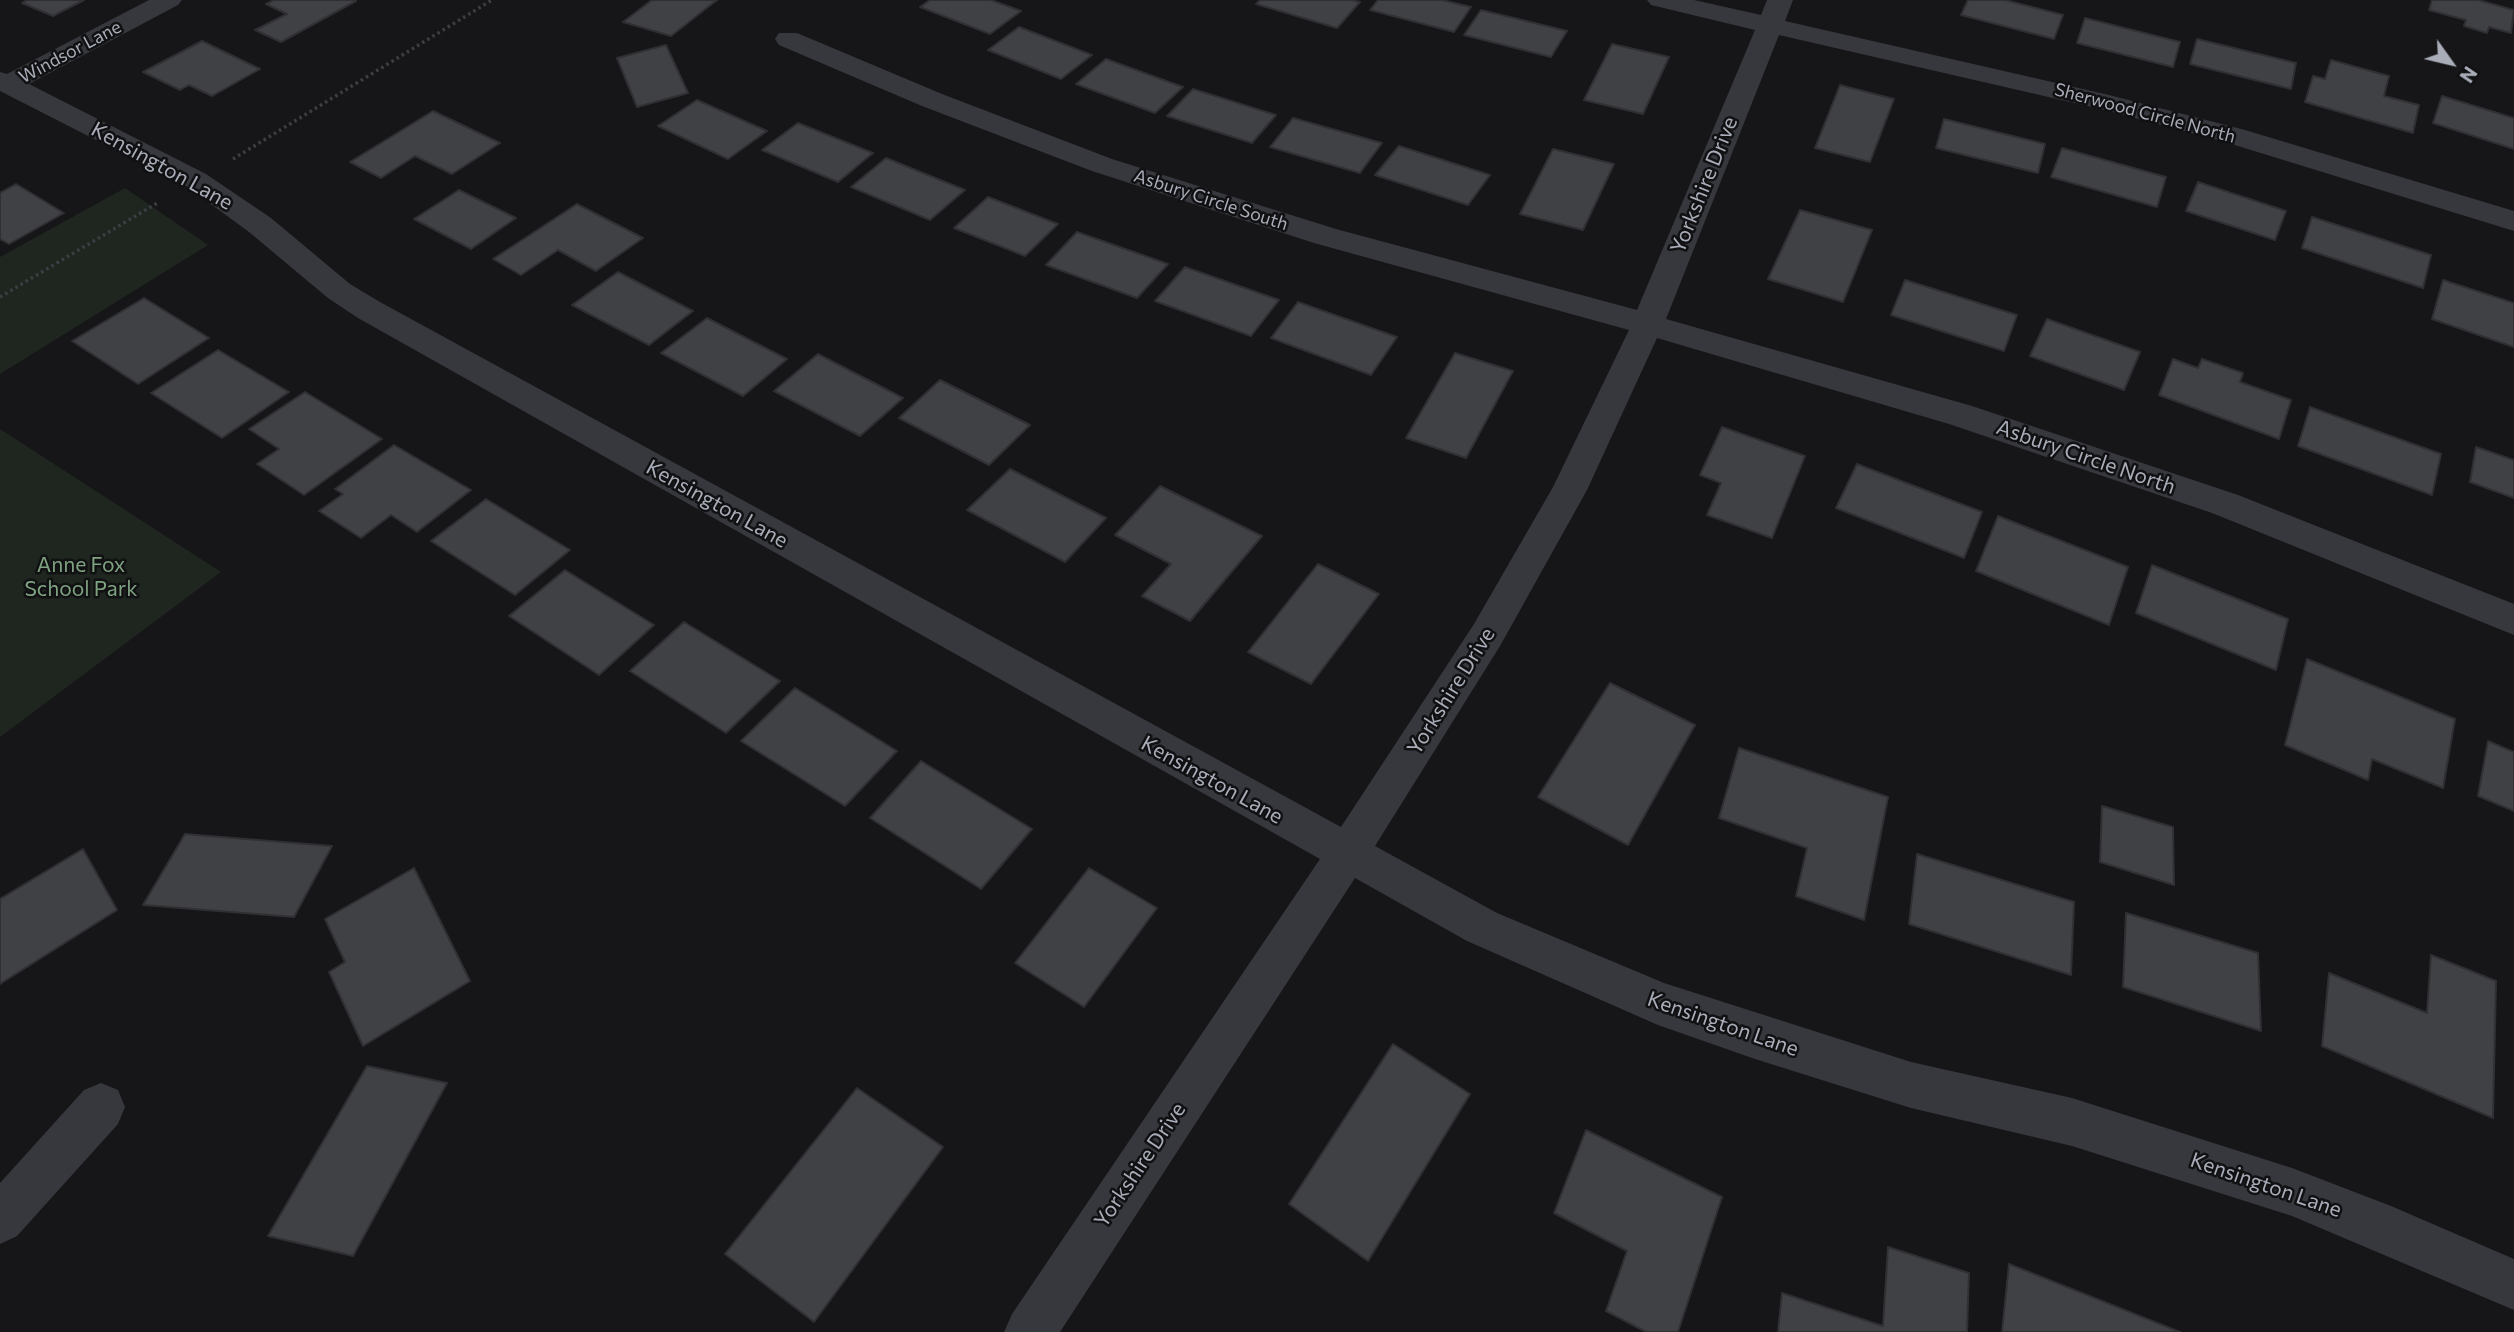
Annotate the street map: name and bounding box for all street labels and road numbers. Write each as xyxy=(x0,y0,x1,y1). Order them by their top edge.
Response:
street label: Windsor Lane xyxy=(15,16,125,88)
street label: Sherwood Circle North xyxy=(2052,78,2238,148)
street label: Yorkshire Drive xyxy=(1665,113,1743,257)
street label: Kensington Lane xyxy=(87,117,237,215)
street label: Asbury Circle South xyxy=(1131,165,1291,235)
street label: Asbury Circle North xyxy=(1993,415,2179,499)
street label: Kensington Lane xyxy=(642,455,792,553)
street label: Yorkshire Drive xyxy=(1402,623,1500,759)
street label: Kensington Lane xyxy=(1137,731,1287,829)
street label: Kensington Lane xyxy=(1644,986,1802,1062)
street label: Yorkshire Drive xyxy=(1089,1098,1191,1232)
street label: Kensington Lane xyxy=(2187,1147,2345,1223)

